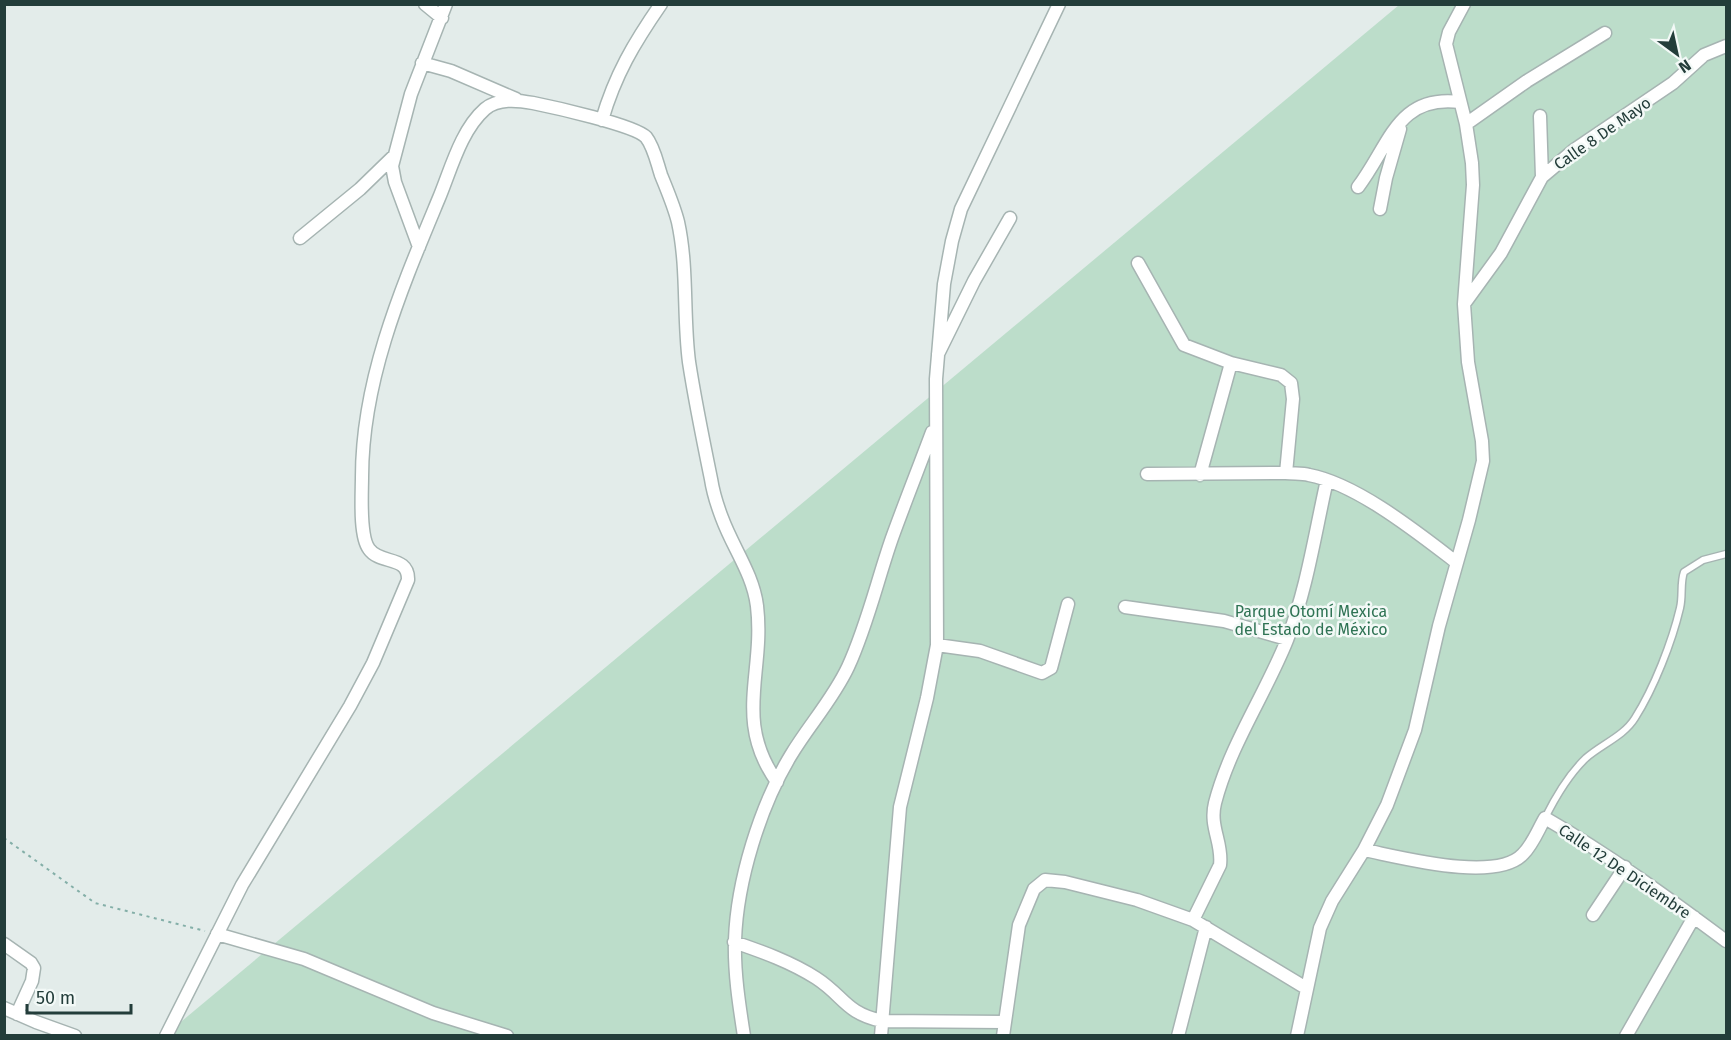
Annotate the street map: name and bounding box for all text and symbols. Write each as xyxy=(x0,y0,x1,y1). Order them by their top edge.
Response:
north arrow xyxy=(1647,24,1707,84)
text: N xyxy=(1675,55,1695,77)
street label: Calle 8 De Mayo xyxy=(1550,93,1654,174)
park label: Parque Otomí Mexica del Estado de México xyxy=(1234,602,1388,639)
street label: Calle 12 De Diciembre xyxy=(1555,820,1694,923)
scale bar xyxy=(27,977,130,1015)
text: 50 m xyxy=(36,987,75,1009)

